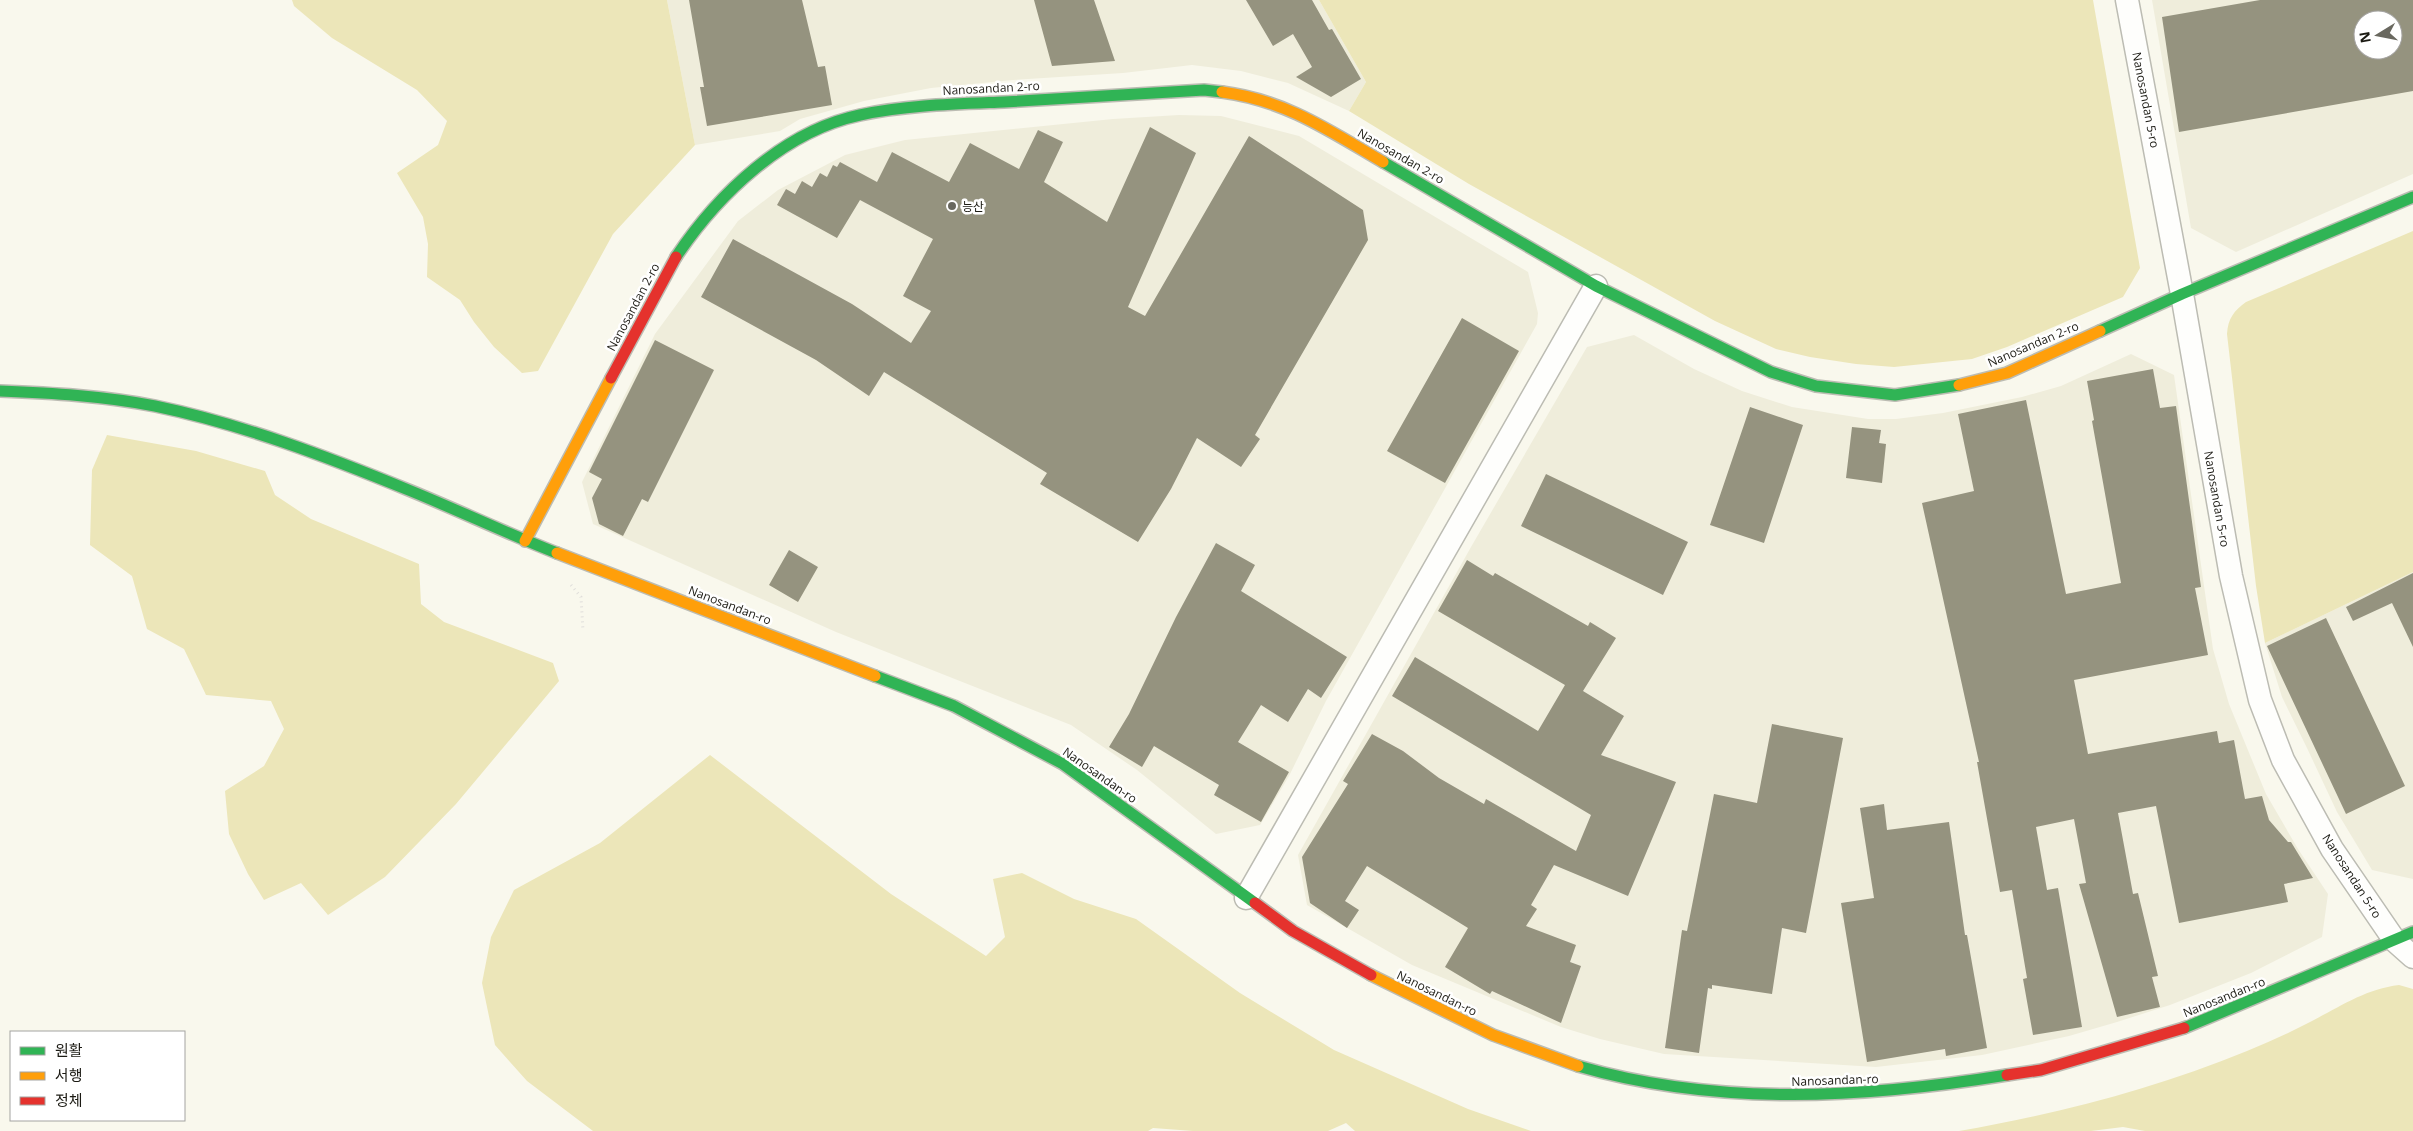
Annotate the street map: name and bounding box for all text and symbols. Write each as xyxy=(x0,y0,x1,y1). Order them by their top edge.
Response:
north arrow xyxy=(2353,10,2403,60)
text: N xyxy=(2354,30,2375,45)
street label: Nanosandan 5-ro xyxy=(2128,51,2164,149)
street label: Nanosandan 2-ro xyxy=(942,77,1040,99)
street label: Nanosandan 2-ro xyxy=(1355,124,1447,188)
place label: 능산 xyxy=(962,198,984,215)
marker: 능산 xyxy=(946,200,958,212)
street label: Nanosandan 2-ro xyxy=(603,260,663,354)
street label: Nanosandan 2-ro xyxy=(1985,317,2081,371)
street label: Nanosandan 5-ro xyxy=(2200,450,2234,548)
street label: Nanosandan-ro xyxy=(686,581,774,629)
street label: Nanosandan-ro xyxy=(1059,743,1141,807)
street label: Nanosandan 5-ro xyxy=(2318,831,2386,921)
street label: Nanosandan-ro xyxy=(1394,966,1480,1020)
street label: Nanosandan-ro xyxy=(2180,973,2268,1021)
legend xyxy=(10,1031,185,1121)
text: 원활 xyxy=(55,1040,83,1060)
text: 서행 xyxy=(55,1065,83,1085)
street label: Nanosandan-ro xyxy=(1791,1070,1879,1090)
text: 정체 xyxy=(55,1090,83,1110)

